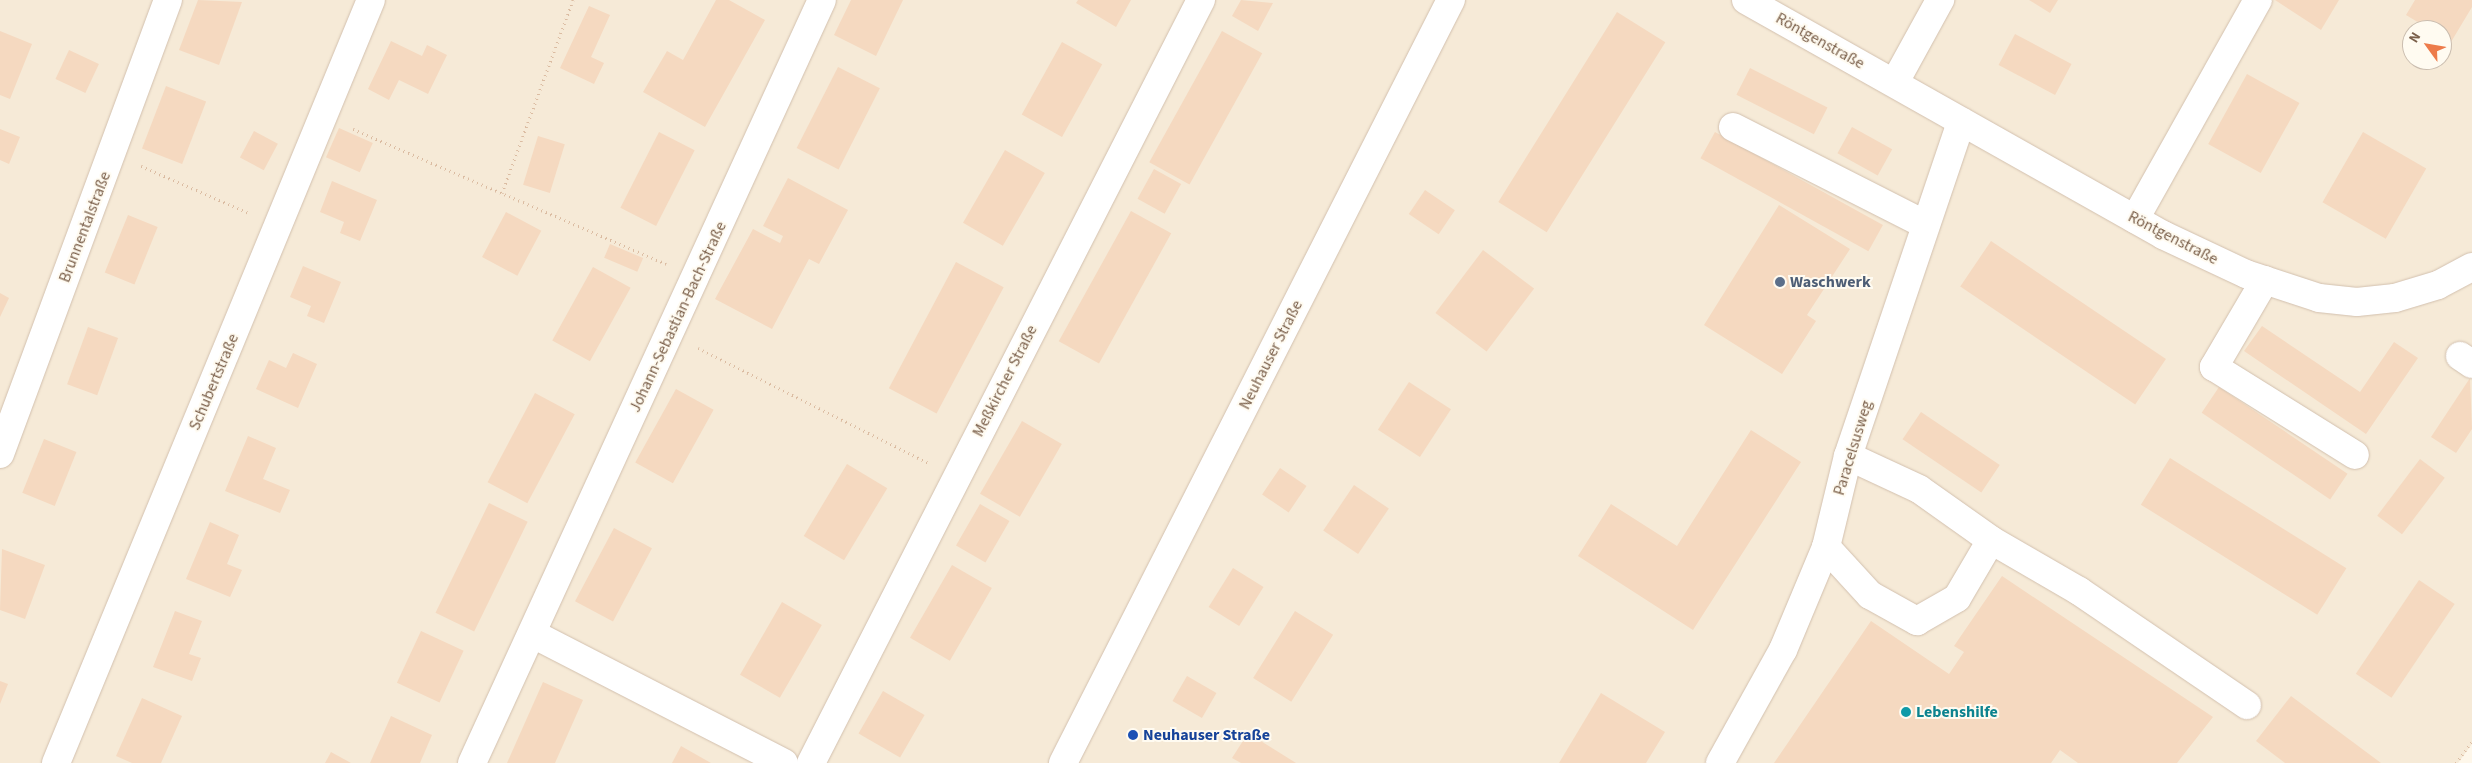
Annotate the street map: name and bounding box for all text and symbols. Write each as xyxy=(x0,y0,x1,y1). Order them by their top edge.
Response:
street label: Röntgenstraße xyxy=(1772,9,1868,73)
north arrow xyxy=(2402,20,2452,70)
text: N xyxy=(2404,28,2426,47)
street label: Brunnentalstraße xyxy=(55,169,115,285)
street label: Röntgenstraße xyxy=(2125,207,2221,269)
street label: Johann-Sebastian-Bach-Straße xyxy=(625,219,731,415)
place label: Waschwerk xyxy=(1790,272,1871,292)
marker: Waschwerk xyxy=(1774,276,1786,288)
street label: Neuhauser Straße xyxy=(1235,297,1307,413)
street label: Meßkircher Straße xyxy=(969,322,1041,440)
street label: Schubertstraße xyxy=(185,331,243,433)
street label: Paracelsusweg xyxy=(1829,398,1877,498)
place label: Lebenshilfe xyxy=(1916,702,1998,722)
marker: Lebenshilfe xyxy=(1900,706,1912,718)
place label: Neuhauser Straße xyxy=(1143,725,1270,745)
marker: Neuhauser Straße xyxy=(1127,729,1139,741)

